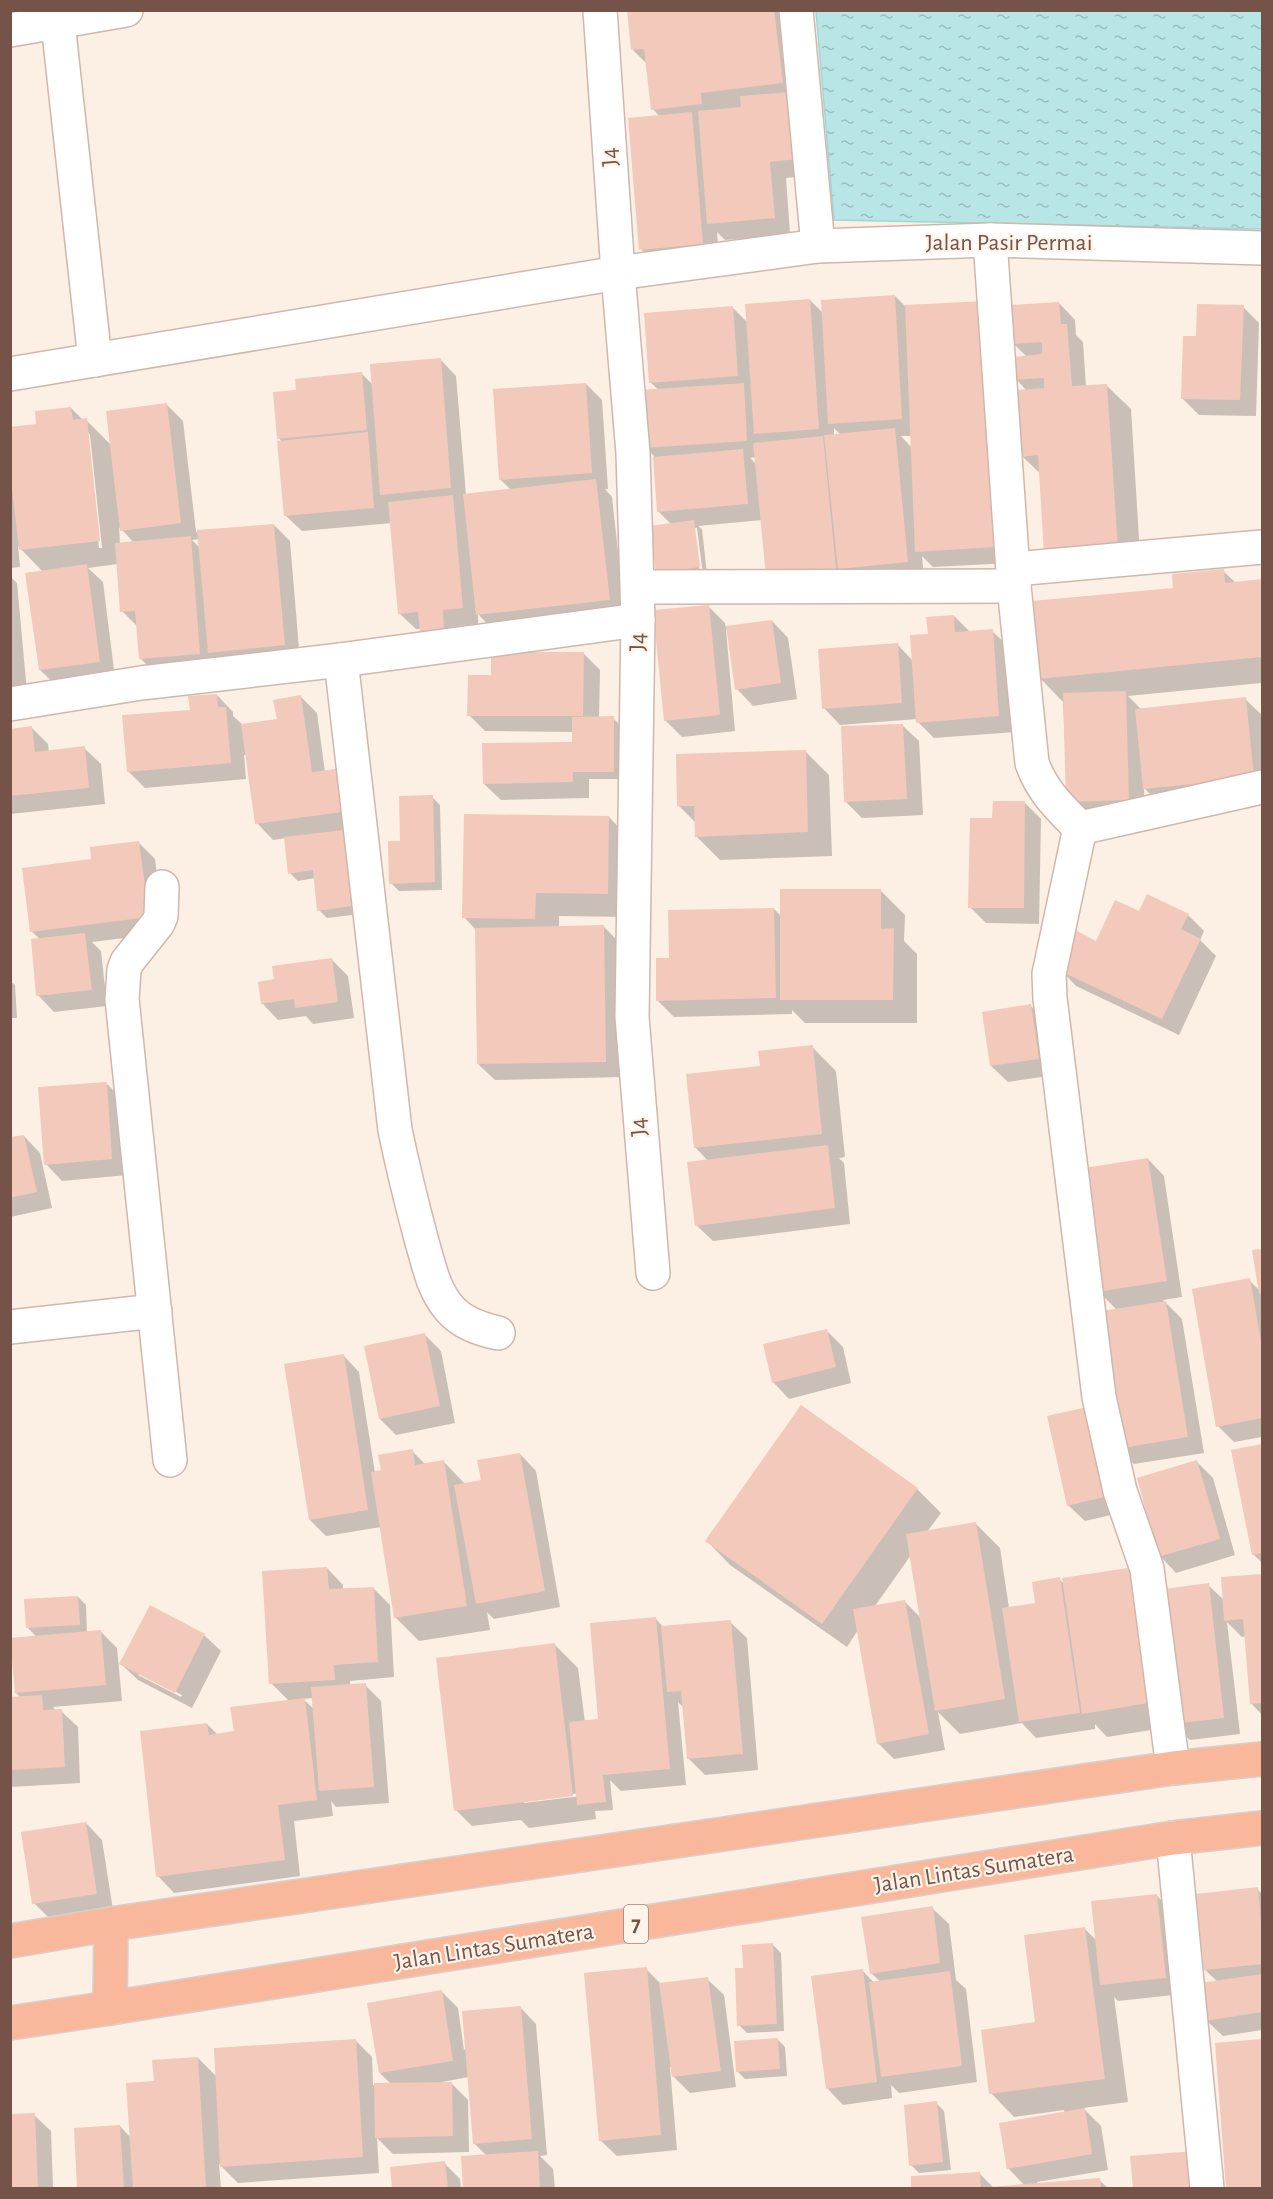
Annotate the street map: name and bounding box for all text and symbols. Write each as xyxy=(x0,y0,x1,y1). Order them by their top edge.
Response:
street label: J4 xyxy=(597,147,623,167)
street label: Jalan Pasir Permai xyxy=(926,231,1092,255)
street label: J4 xyxy=(626,632,650,652)
street label: J4 xyxy=(626,1116,652,1138)
street label: Jalan Lintas Sumatera xyxy=(873,1842,1075,1898)
road number: 7 xyxy=(624,1905,648,1943)
street label: Jalan Lintas Sumatera xyxy=(393,1919,595,1975)

